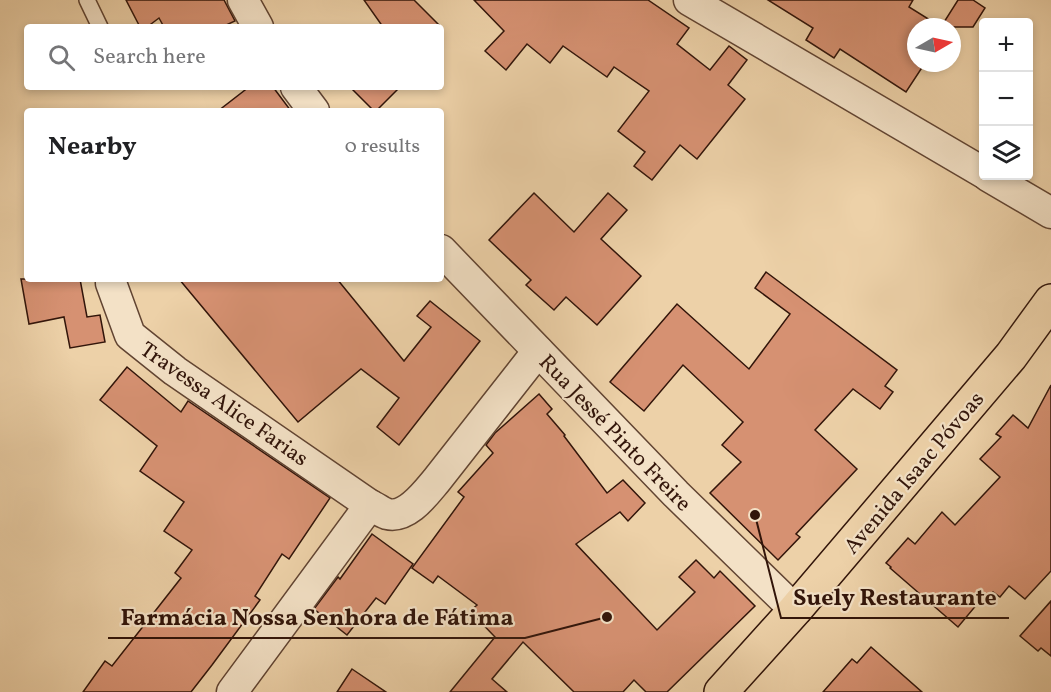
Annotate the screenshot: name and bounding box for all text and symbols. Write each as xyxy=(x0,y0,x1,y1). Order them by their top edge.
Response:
north arrow xyxy=(907,18,961,72)
map controls xyxy=(979,18,1033,180)
button: + xyxy=(979,18,1033,72)
search box xyxy=(24,24,444,90)
icon: search xyxy=(45,41,78,74)
text: Search here xyxy=(93,42,206,73)
button: − xyxy=(979,72,1033,126)
button: layers xyxy=(979,126,1033,180)
text: Nearby xyxy=(48,129,137,165)
text: 0 results xyxy=(345,133,420,161)
street label: Travessa Alice Farias xyxy=(133,335,314,475)
street label: Rua Jessé Pinto Freire xyxy=(531,348,698,519)
street label: Avenida Isaac Póvoas xyxy=(837,385,992,562)
callout: Suely Restaurante xyxy=(781,576,1009,618)
text: Suely Restaurante xyxy=(793,582,997,616)
callout: Farmácia Nossa Senhora de Fátima xyxy=(108,596,525,638)
text: Farmácia Nossa Senhora de Fátima xyxy=(120,602,514,636)

